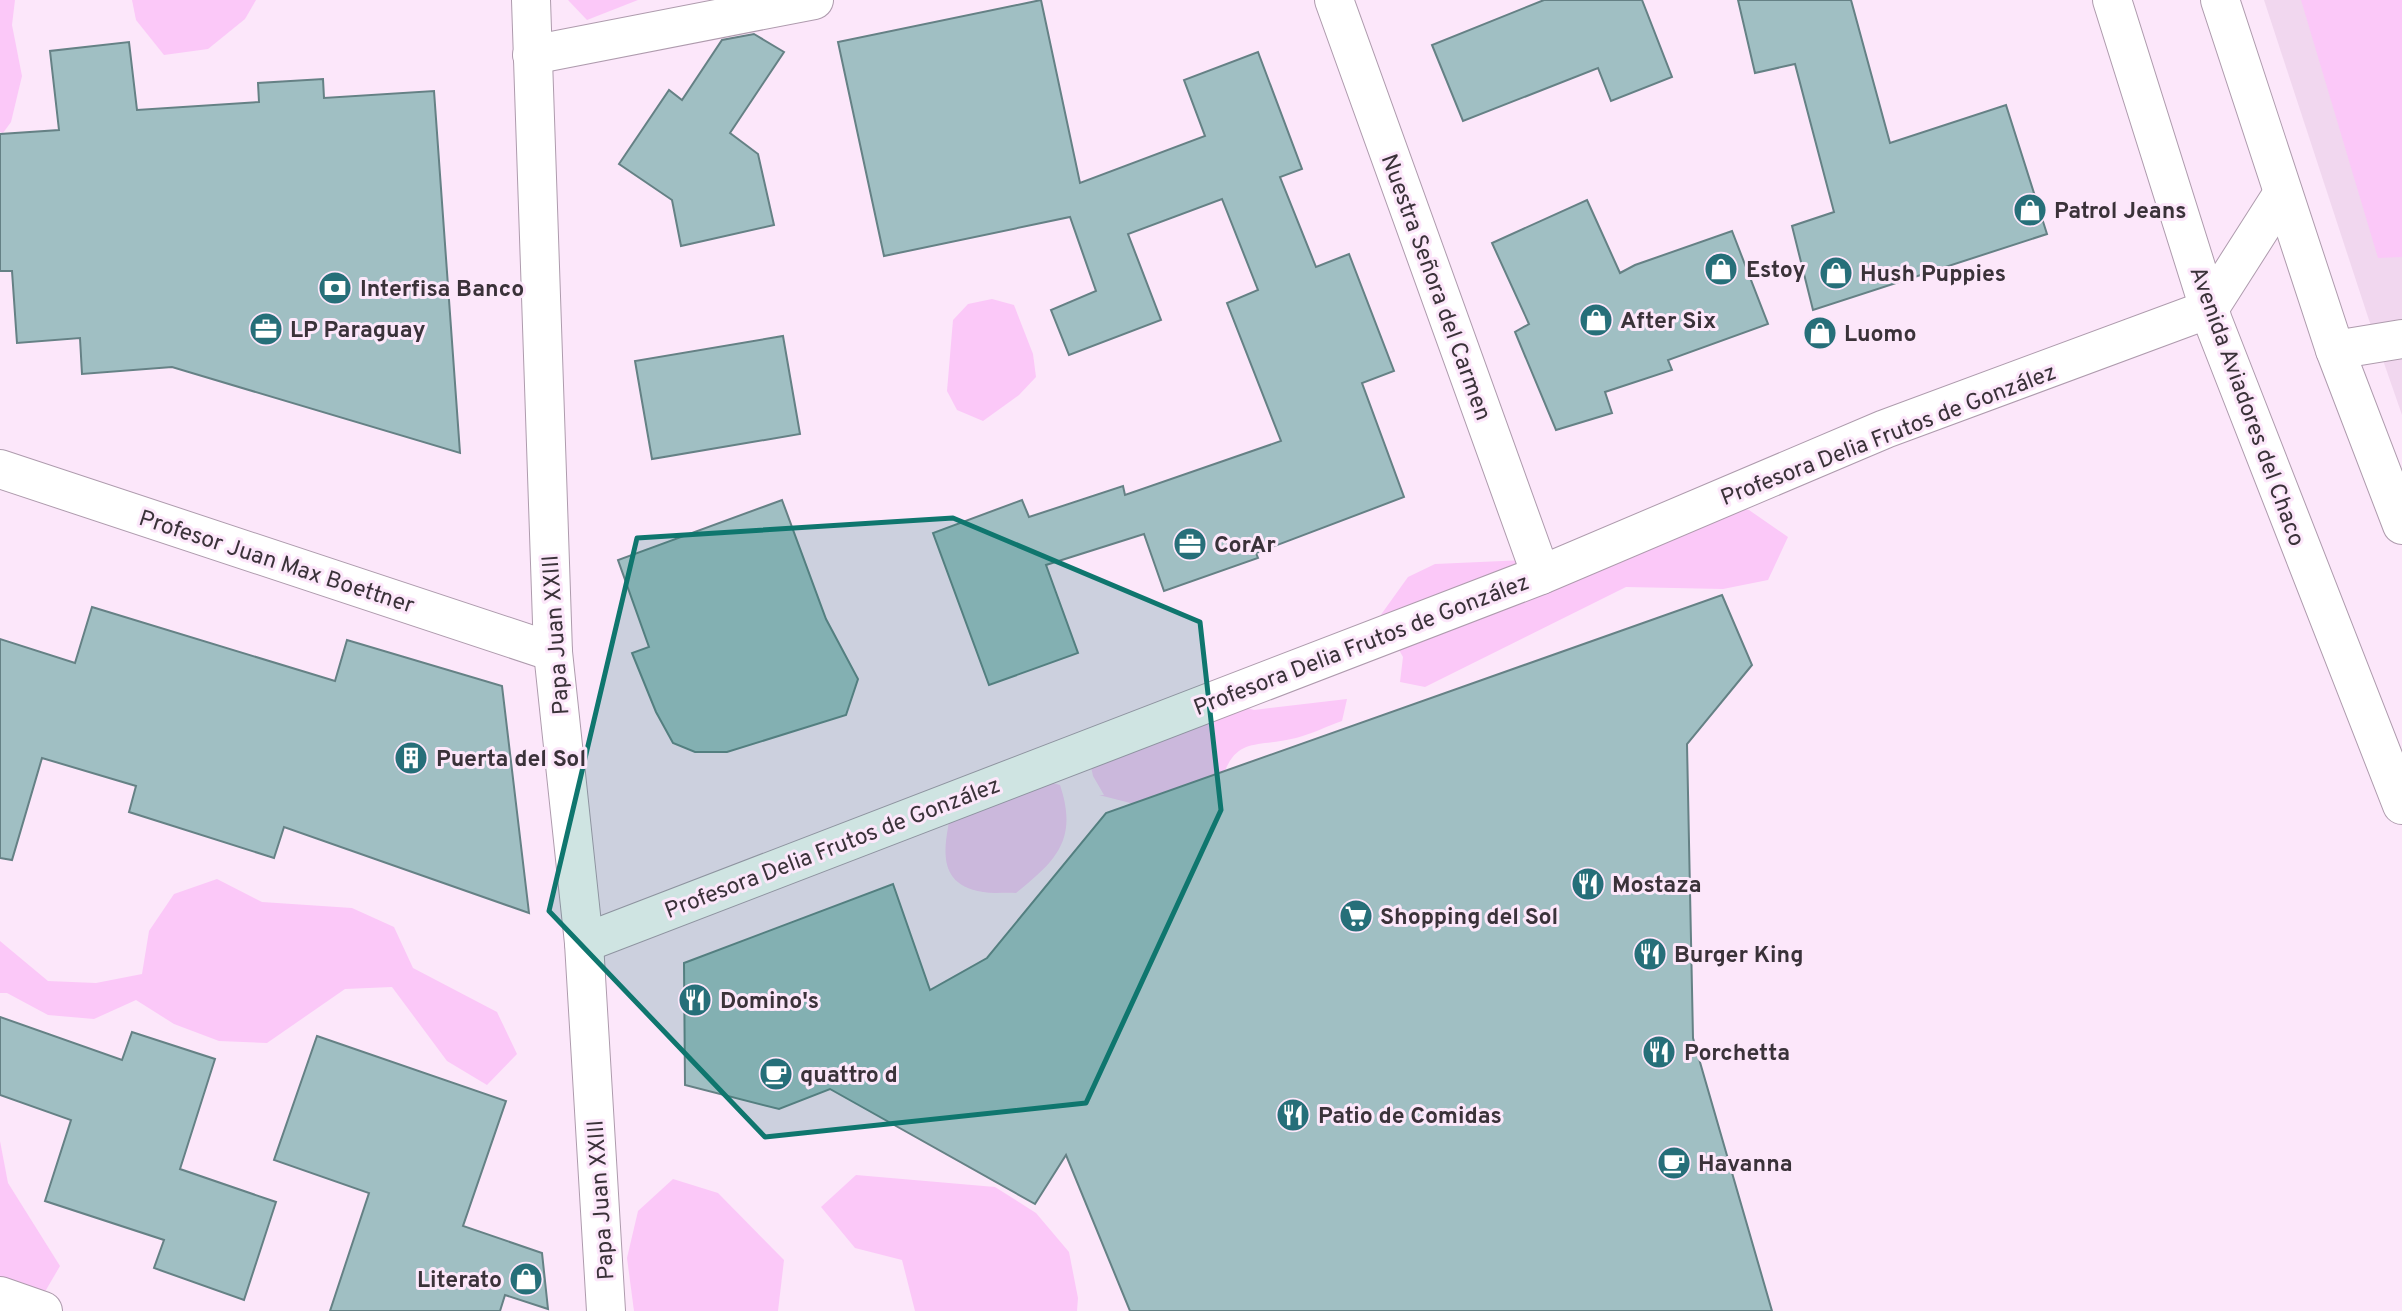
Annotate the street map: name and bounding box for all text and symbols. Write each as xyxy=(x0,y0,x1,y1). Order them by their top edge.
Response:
street label: Nuestra Señora del Carmen xyxy=(1373,151,1496,425)
shop icon: Patrol Jeans xyxy=(2011,191,2049,229)
place label: Patrol Jeans xyxy=(2054,198,2187,227)
shop icon: Estoy xyxy=(1702,250,1740,288)
shop icon: Hush Puppies xyxy=(1817,254,1855,292)
place label: Estoy xyxy=(1746,257,1806,286)
place label: Hush Puppies xyxy=(1860,261,2006,290)
street label: Avenida Aviadores del Chaco xyxy=(2181,263,2310,551)
bank icon: Interfisa Banco xyxy=(316,269,354,307)
place label: Interfisa Banco xyxy=(360,276,524,305)
shop icon: After Six xyxy=(1577,301,1615,339)
place label: After Six xyxy=(1620,308,1716,337)
office icon: LP Paraguay xyxy=(247,310,285,348)
shop icon: Luomo xyxy=(1801,314,1839,352)
place label: LP Paraguay xyxy=(290,317,425,346)
place label: Luomo xyxy=(1844,321,1917,350)
street label: Profesora Delia Frutos de González xyxy=(1717,359,2061,514)
street label: Profesor Juan Max Boettner xyxy=(135,505,418,622)
office icon: CorAr xyxy=(1171,525,1209,563)
place label: CorAr xyxy=(1214,532,1276,561)
street label: Papa Juan XXIII xyxy=(537,554,578,716)
street label: Profesora Delia Frutos de González xyxy=(1190,569,1534,724)
building icon: Puerta del Sol xyxy=(392,739,430,777)
place label: Puerta del Sol xyxy=(436,746,586,775)
street label: Profesora Delia Frutos de González xyxy=(661,772,1005,927)
restaurant icon: Mostaza xyxy=(1569,865,1607,903)
place label: Mostaza xyxy=(1612,872,1701,901)
supermarket icon: Shopping del Sol xyxy=(1337,897,1375,935)
place label: Shopping del Sol xyxy=(1380,904,1558,933)
restaurant icon: Burger King xyxy=(1631,935,1669,973)
place label: Burger King xyxy=(1674,942,1804,971)
restaurant icon: Domino's xyxy=(676,981,714,1019)
place label: Domino's xyxy=(720,988,819,1017)
restaurant icon: Porchetta xyxy=(1640,1033,1678,1071)
place label: Porchetta xyxy=(1684,1040,1790,1069)
cafe icon: quattro d xyxy=(757,1055,795,1093)
place label: quattro d xyxy=(800,1062,898,1091)
restaurant icon: Patio de Comidas xyxy=(1274,1096,1312,1134)
place label: Patio de Comidas xyxy=(1318,1103,1502,1132)
street label: Papa Juan XXIII xyxy=(582,1119,623,1281)
cafe icon: Havanna xyxy=(1655,1144,1693,1182)
place label: Havanna xyxy=(1698,1151,1793,1180)
shop icon: Literato xyxy=(507,1260,545,1298)
place label: Literato xyxy=(417,1267,502,1296)

